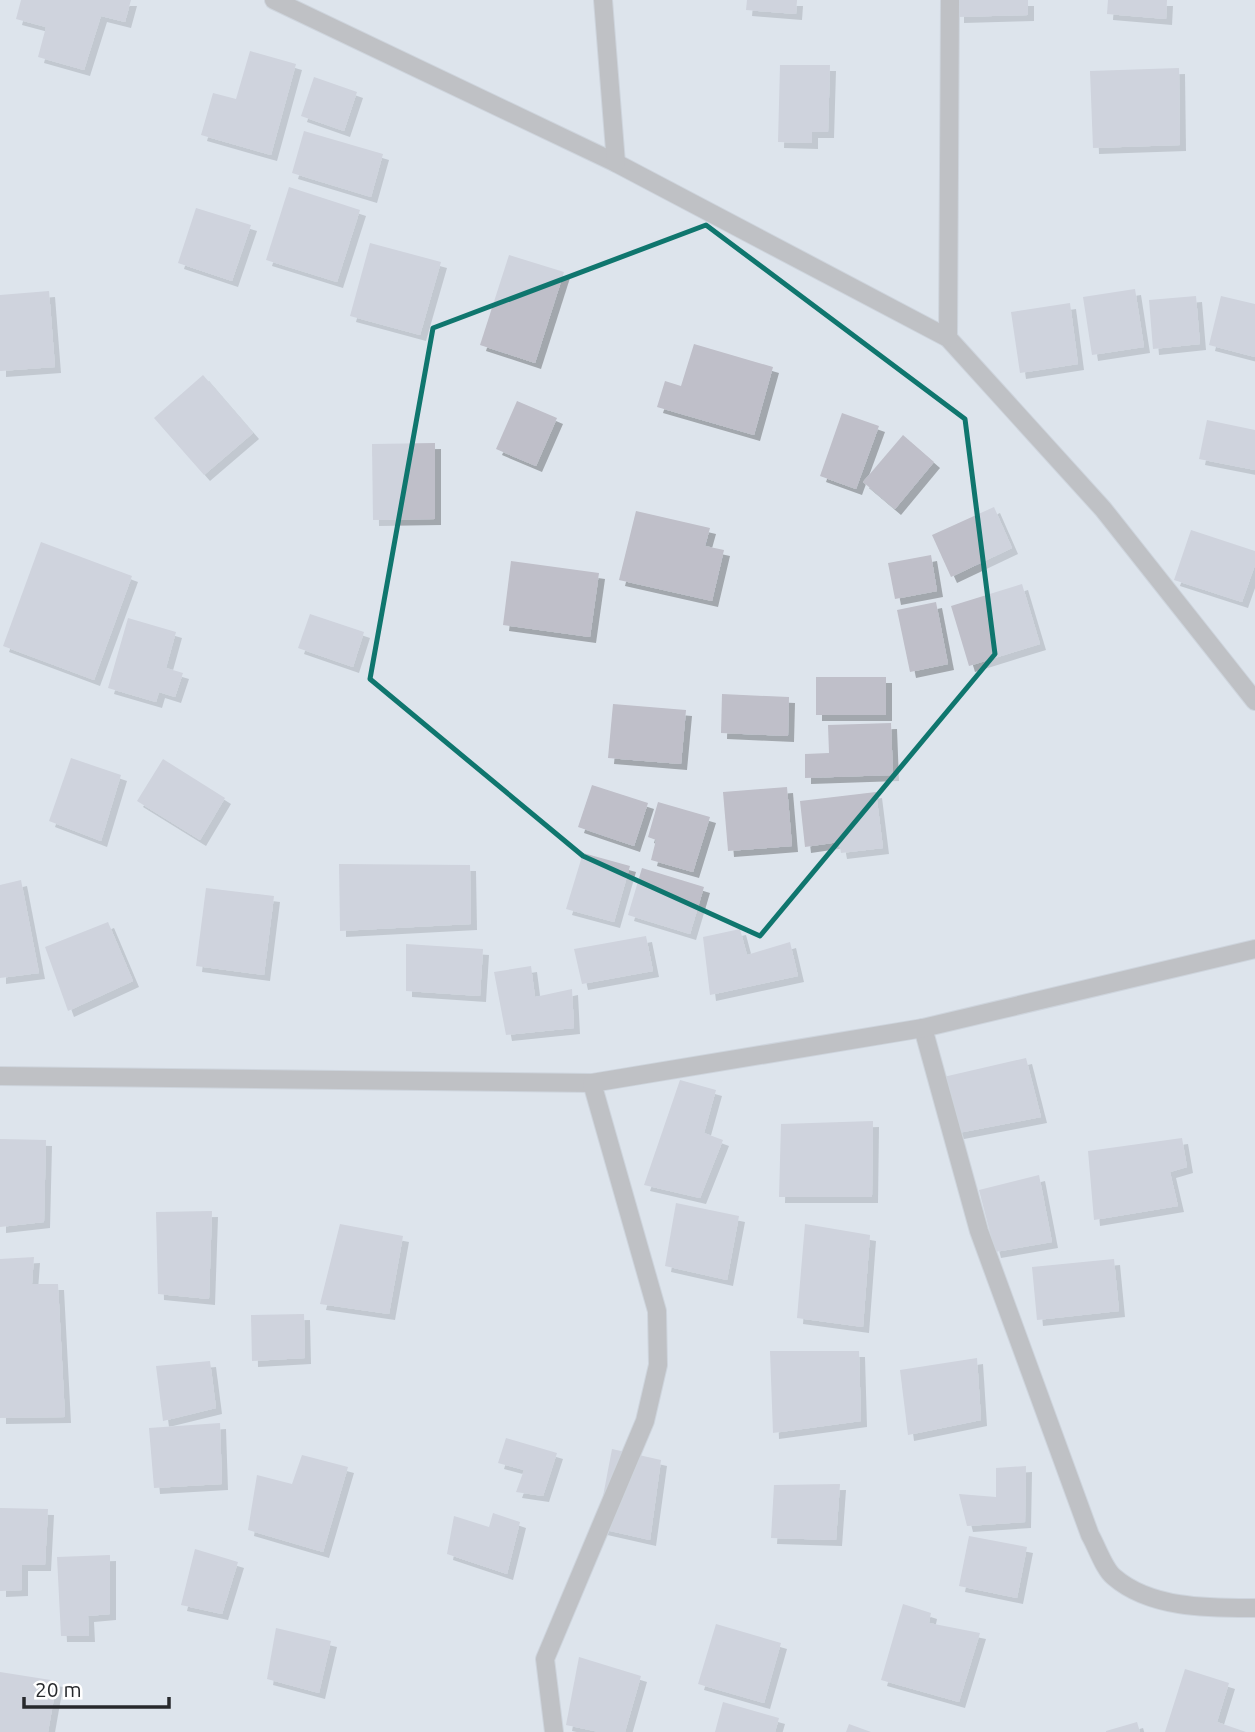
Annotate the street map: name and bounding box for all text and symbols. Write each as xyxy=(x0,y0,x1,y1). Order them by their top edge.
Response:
scale bar xyxy=(24,1666,170,1710)
text: 20 m xyxy=(35,1677,82,1701)

